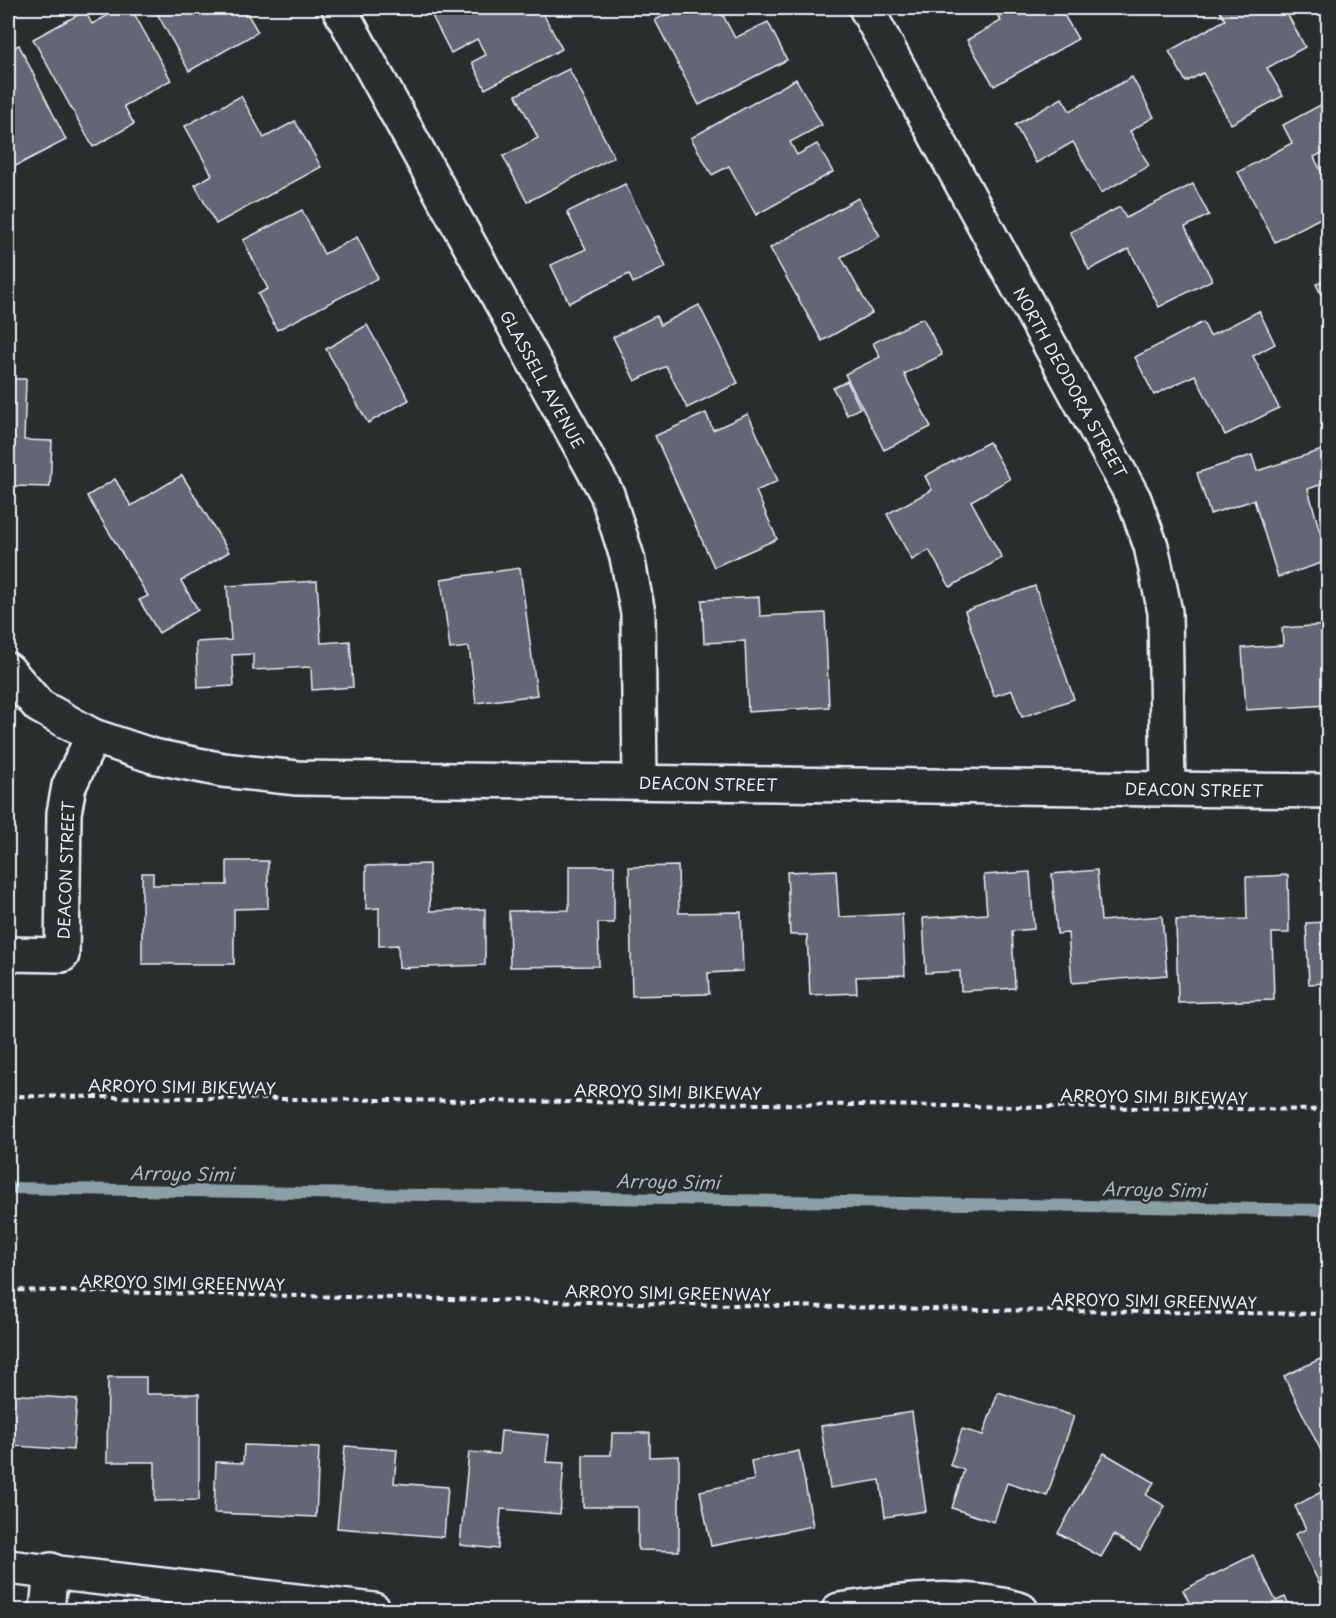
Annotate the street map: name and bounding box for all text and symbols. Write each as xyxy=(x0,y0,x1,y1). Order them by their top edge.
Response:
street label: NORTH DEODORA STREET xyxy=(1008,282,1134,482)
street label: GLASSELL AVENUE xyxy=(495,305,591,453)
street label: DEACON STREET xyxy=(639,770,777,796)
street label: DEACON STREET xyxy=(1125,776,1263,802)
street label: DEACON STREET xyxy=(51,800,79,940)
street label: ARROYO SIMI BIKEWAY xyxy=(88,1072,276,1100)
street label: ARROYO SIMI BIKEWAY xyxy=(574,1077,762,1105)
street label: ARROYO SIMI BIKEWAY xyxy=(1060,1082,1248,1110)
water label: Arroyo Simi xyxy=(130,1159,237,1187)
water label: Arroyo Simi xyxy=(616,1167,723,1195)
water label: Arroyo Simi xyxy=(1102,1175,1209,1203)
street label: ARROYO SIMI GREENWAY xyxy=(79,1268,285,1296)
street label: ARROYO SIMI GREENWAY xyxy=(565,1278,771,1306)
street label: ARROYO SIMI GREENWAY xyxy=(1051,1286,1257,1314)

